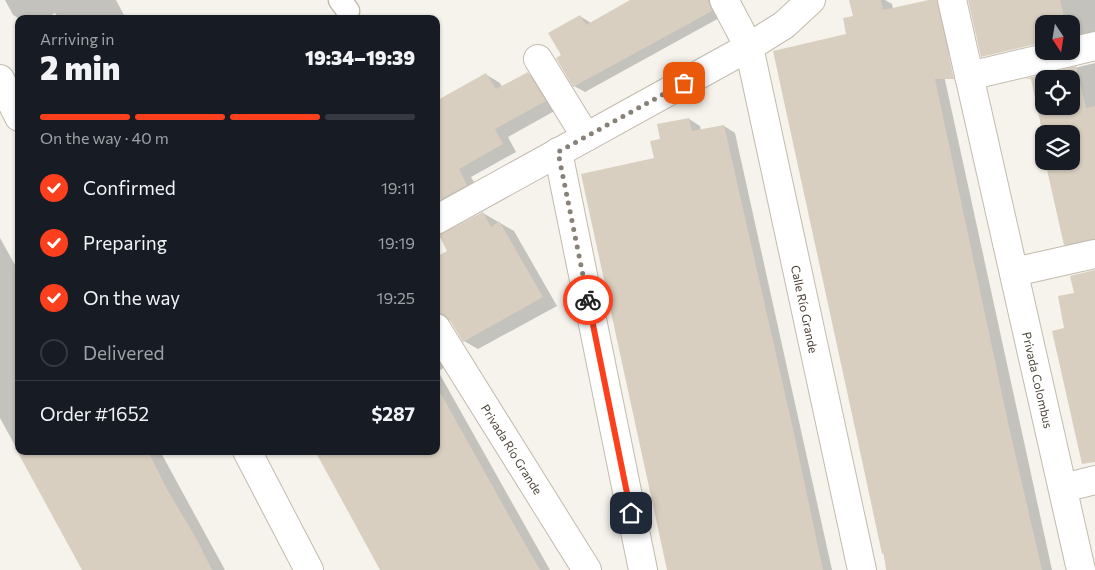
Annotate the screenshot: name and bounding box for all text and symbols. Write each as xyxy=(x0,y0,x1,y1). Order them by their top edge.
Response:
north arrow xyxy=(1035,15,1080,60)
map controls xyxy=(1035,15,1080,170)
text: Arriving in xyxy=(40,29,114,48)
text: 19:34–19:39 xyxy=(305,46,415,69)
text: 2 min xyxy=(40,47,120,87)
pin xyxy=(663,62,705,104)
icon: bag xyxy=(670,69,698,97)
button: locate xyxy=(1035,70,1080,115)
button: layers xyxy=(1035,125,1080,170)
text: On the way · 40 m xyxy=(40,128,169,147)
icon: check xyxy=(40,174,68,202)
text: Confirmed xyxy=(83,176,176,199)
text: 19:11 xyxy=(381,178,415,197)
icon: check xyxy=(40,229,68,257)
text: Preparing xyxy=(83,231,167,254)
text: 19:19 xyxy=(378,233,415,252)
street label: Calle Río Grande xyxy=(789,264,821,354)
courier xyxy=(563,275,613,325)
icon: check xyxy=(40,284,68,312)
text: On the way xyxy=(83,286,180,309)
icon: bike xyxy=(574,286,602,314)
text: 19:25 xyxy=(377,288,415,307)
street label: Privada Colombus xyxy=(1020,330,1056,430)
text: Delivered xyxy=(83,341,164,364)
street label: Privada Río Grande xyxy=(479,401,545,497)
text: Order #1652 xyxy=(40,402,149,425)
text: $287 xyxy=(371,402,415,425)
pin xyxy=(610,492,652,534)
icon: home xyxy=(617,499,645,527)

